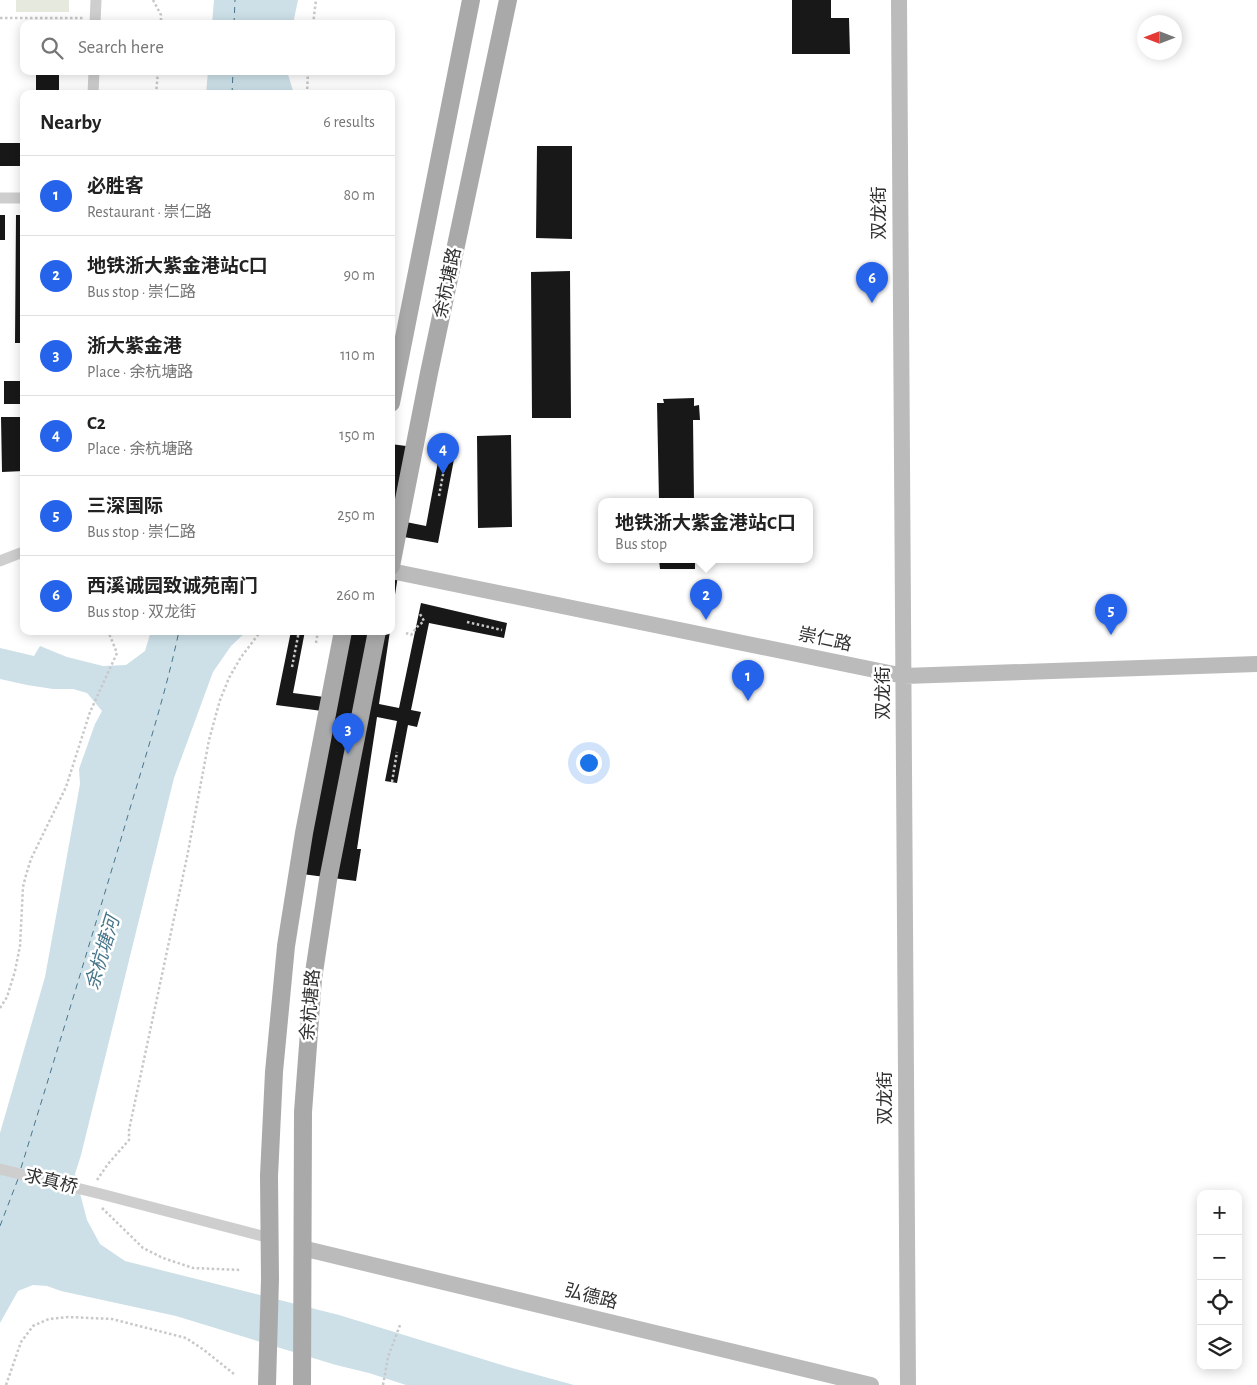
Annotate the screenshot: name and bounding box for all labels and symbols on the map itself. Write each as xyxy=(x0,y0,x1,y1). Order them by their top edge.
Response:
north arrow xyxy=(1137,15,1182,60)
street label: 双龙街 xyxy=(869,186,889,240)
street label: 余杭塘路 xyxy=(430,245,464,320)
pin: 6 xyxy=(856,262,888,303)
pin: 4 xyxy=(427,433,459,474)
pin: 2 xyxy=(690,579,722,620)
pin: 5 xyxy=(1095,594,1127,635)
street label: 崇仁路 xyxy=(797,624,854,654)
pin: 1 xyxy=(732,660,764,701)
street label: 双龙街 xyxy=(873,666,893,720)
pin: 3 xyxy=(332,713,364,754)
your location xyxy=(576,750,602,776)
water label: 余杭塘河 xyxy=(81,909,124,992)
street label: 余杭塘路 xyxy=(297,968,323,1042)
street label: 双龙街 xyxy=(875,1071,895,1125)
street label: 求真桥 xyxy=(23,1165,80,1197)
street label: 弘德路 xyxy=(563,1280,620,1312)

